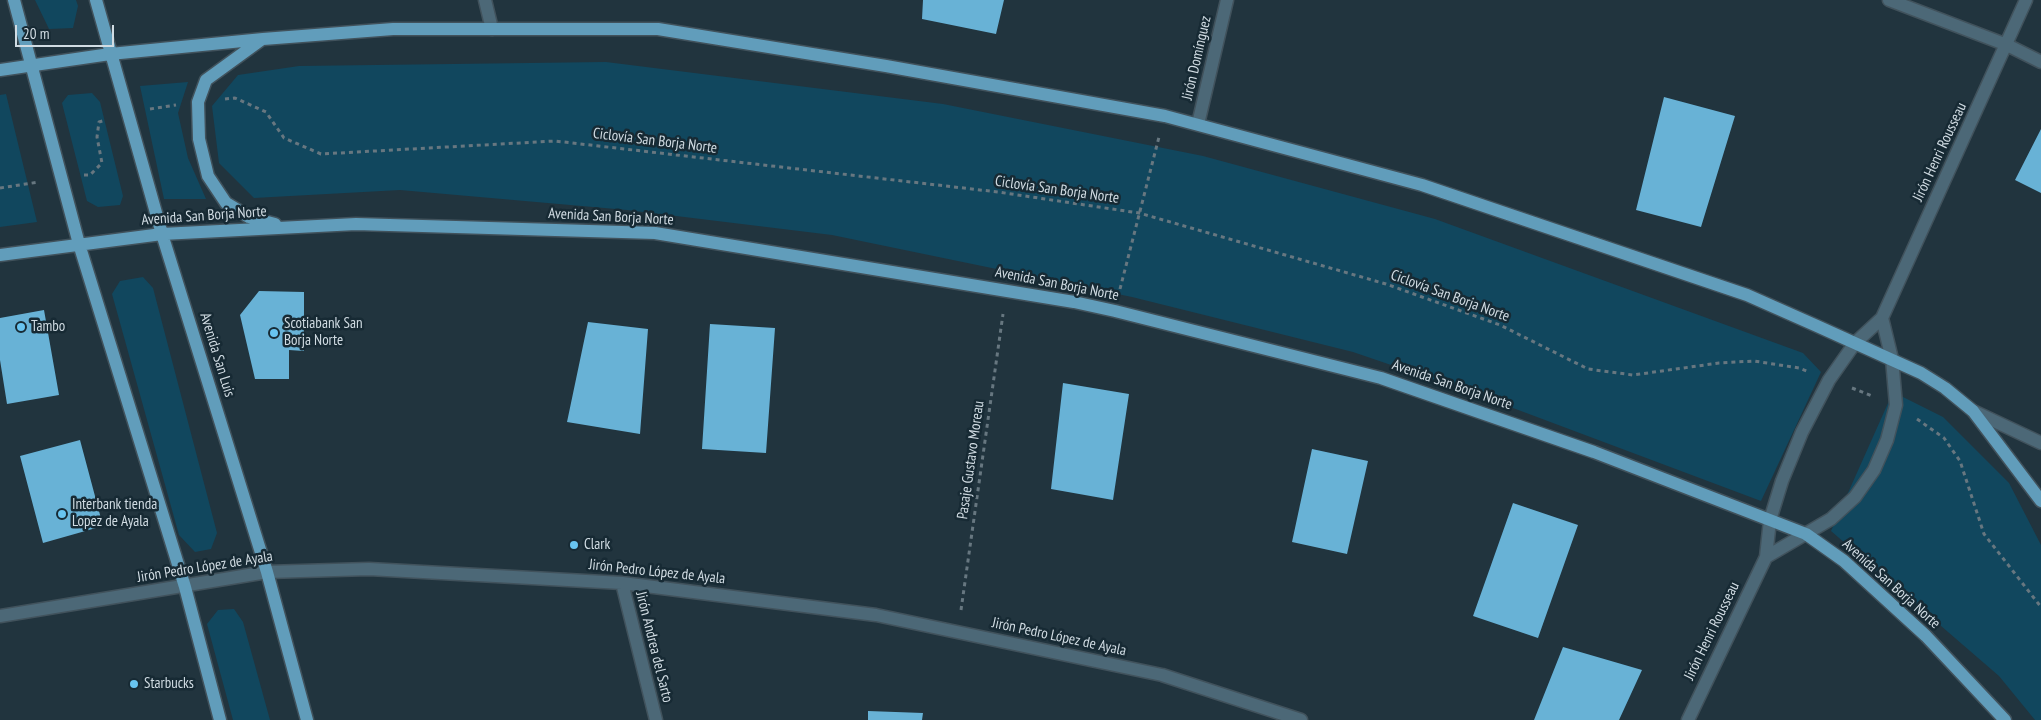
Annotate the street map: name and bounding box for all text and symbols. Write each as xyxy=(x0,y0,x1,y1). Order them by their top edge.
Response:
street label: Jirón Domínguez xyxy=(1179,14,1215,102)
scale bar xyxy=(18,15,116,47)
text: 20 m xyxy=(23,24,49,43)
street label: Jirón Henri Rousseau xyxy=(1909,100,1971,204)
street label: Ciclovía San Borja Norte xyxy=(592,124,718,158)
street label: Ciclovía San Borja Norte xyxy=(994,172,1120,208)
street label: Avenida San Borja Norte xyxy=(141,203,267,229)
street label: Avenida San Borja Norte xyxy=(548,205,674,229)
street label: Avenida San Borja Norte xyxy=(994,263,1120,305)
street label: Ciclovía San Borja Norte xyxy=(1388,266,1512,326)
street label: Avenida San Luis xyxy=(196,311,238,399)
place label: Scotiabank San Borja Norte xyxy=(284,315,362,350)
place label: Tambo xyxy=(31,318,65,336)
marker: Tambo xyxy=(15,321,27,333)
marker: Scotiabank San Borja Norte xyxy=(268,327,280,339)
street label: Avenida San Borja Norte xyxy=(1390,356,1514,414)
street label: Pasaje Gustavo Moreau xyxy=(954,400,988,520)
place label: Interbank tienda Lopez de Ayala xyxy=(72,496,157,531)
marker: Interbank tienda Lopez de Ayala xyxy=(56,508,68,520)
street label: Avenida San Borja Norte xyxy=(1838,535,1944,633)
place label: Clark xyxy=(584,536,610,554)
marker: Clark xyxy=(568,539,580,551)
street label: Jirón Pedro López de Ayala xyxy=(136,547,274,587)
street label: Jirón Pedro López de Ayala xyxy=(588,556,726,588)
street label: Jirón Henri Rousseau xyxy=(1680,579,1744,683)
street label: Jirón Andrea del Sarto xyxy=(632,590,676,704)
street label: Jirón Pedro López de Ayala xyxy=(990,614,1128,660)
place label: Starbucks xyxy=(144,675,194,693)
marker: Starbucks xyxy=(128,678,140,690)

